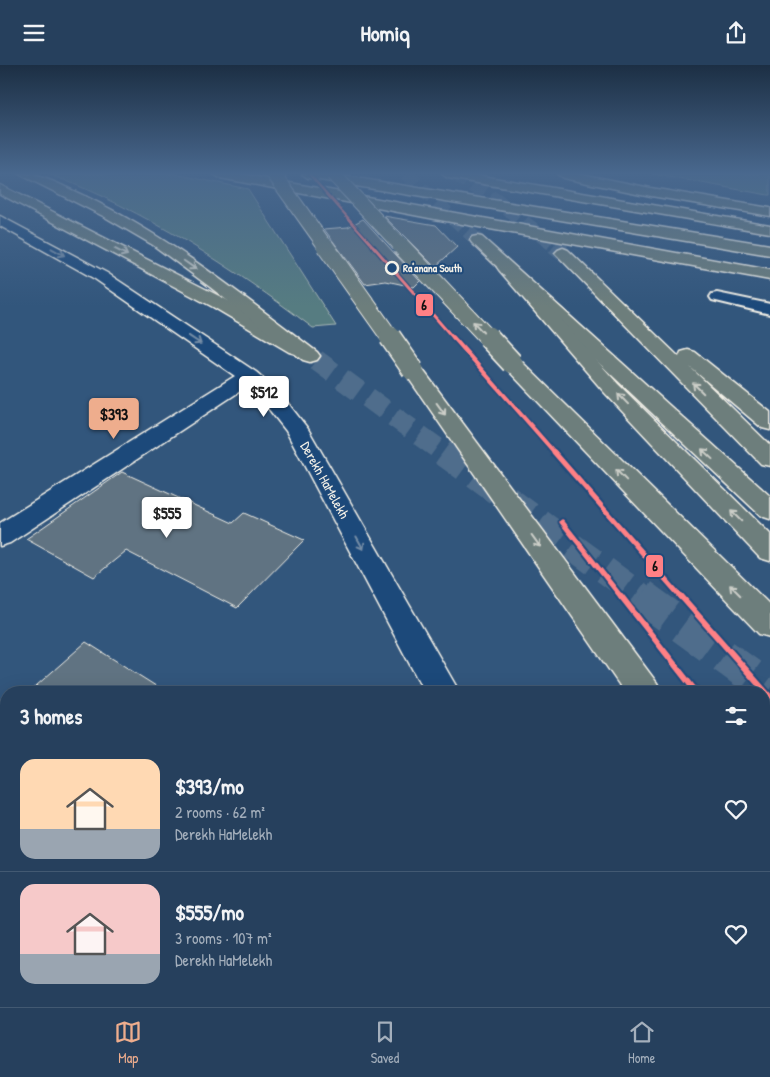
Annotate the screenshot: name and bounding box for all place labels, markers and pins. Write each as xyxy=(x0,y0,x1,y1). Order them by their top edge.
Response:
marker: Ra'anana South xyxy=(385,261,399,275)
place label: Ra'anana South xyxy=(403,261,462,275)
pin: $512 xyxy=(234,375,294,418)
pin: $393 xyxy=(84,397,144,440)
pin: $555 xyxy=(137,497,197,539)

